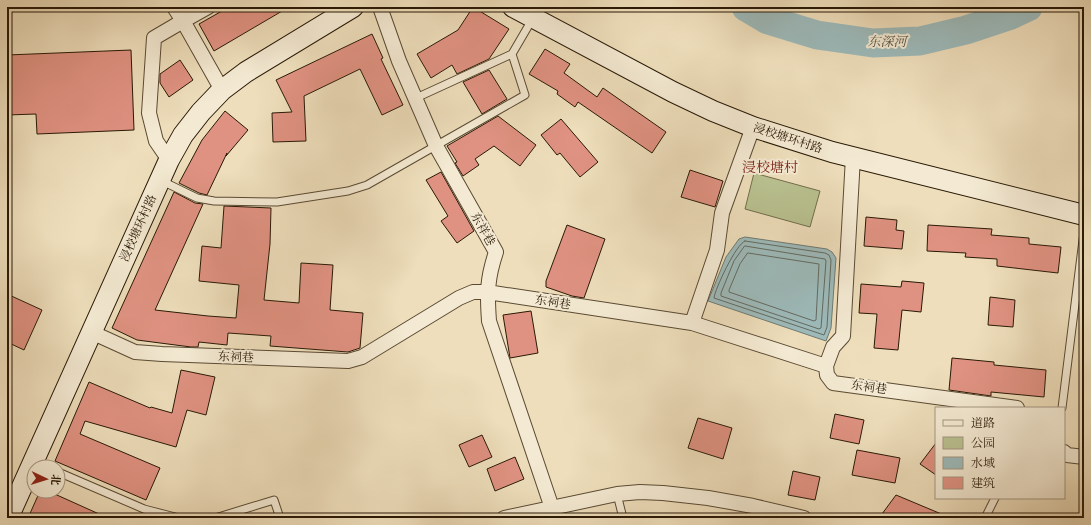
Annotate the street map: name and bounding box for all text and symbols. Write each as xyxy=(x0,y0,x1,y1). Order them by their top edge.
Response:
water label: 东深河 xyxy=(867,33,908,49)
street label: 浸校塘环村路 xyxy=(752,119,825,156)
district label: 浸校塘村 xyxy=(742,158,798,176)
street label: 浸校塘环村路 xyxy=(116,192,159,264)
street label: 东祥巷 xyxy=(468,209,499,248)
street label: 东祠巷 xyxy=(534,291,572,312)
street label: 东祠巷 xyxy=(218,348,254,365)
street label: 东祠巷 xyxy=(850,377,888,396)
legend xyxy=(935,407,1065,499)
text: 道路 xyxy=(971,415,995,430)
text: 公园 xyxy=(971,435,995,450)
text: 水域 xyxy=(971,455,995,470)
north arrow xyxy=(26,459,66,499)
text: 北 xyxy=(49,474,63,486)
text: 建筑 xyxy=(971,475,995,490)

